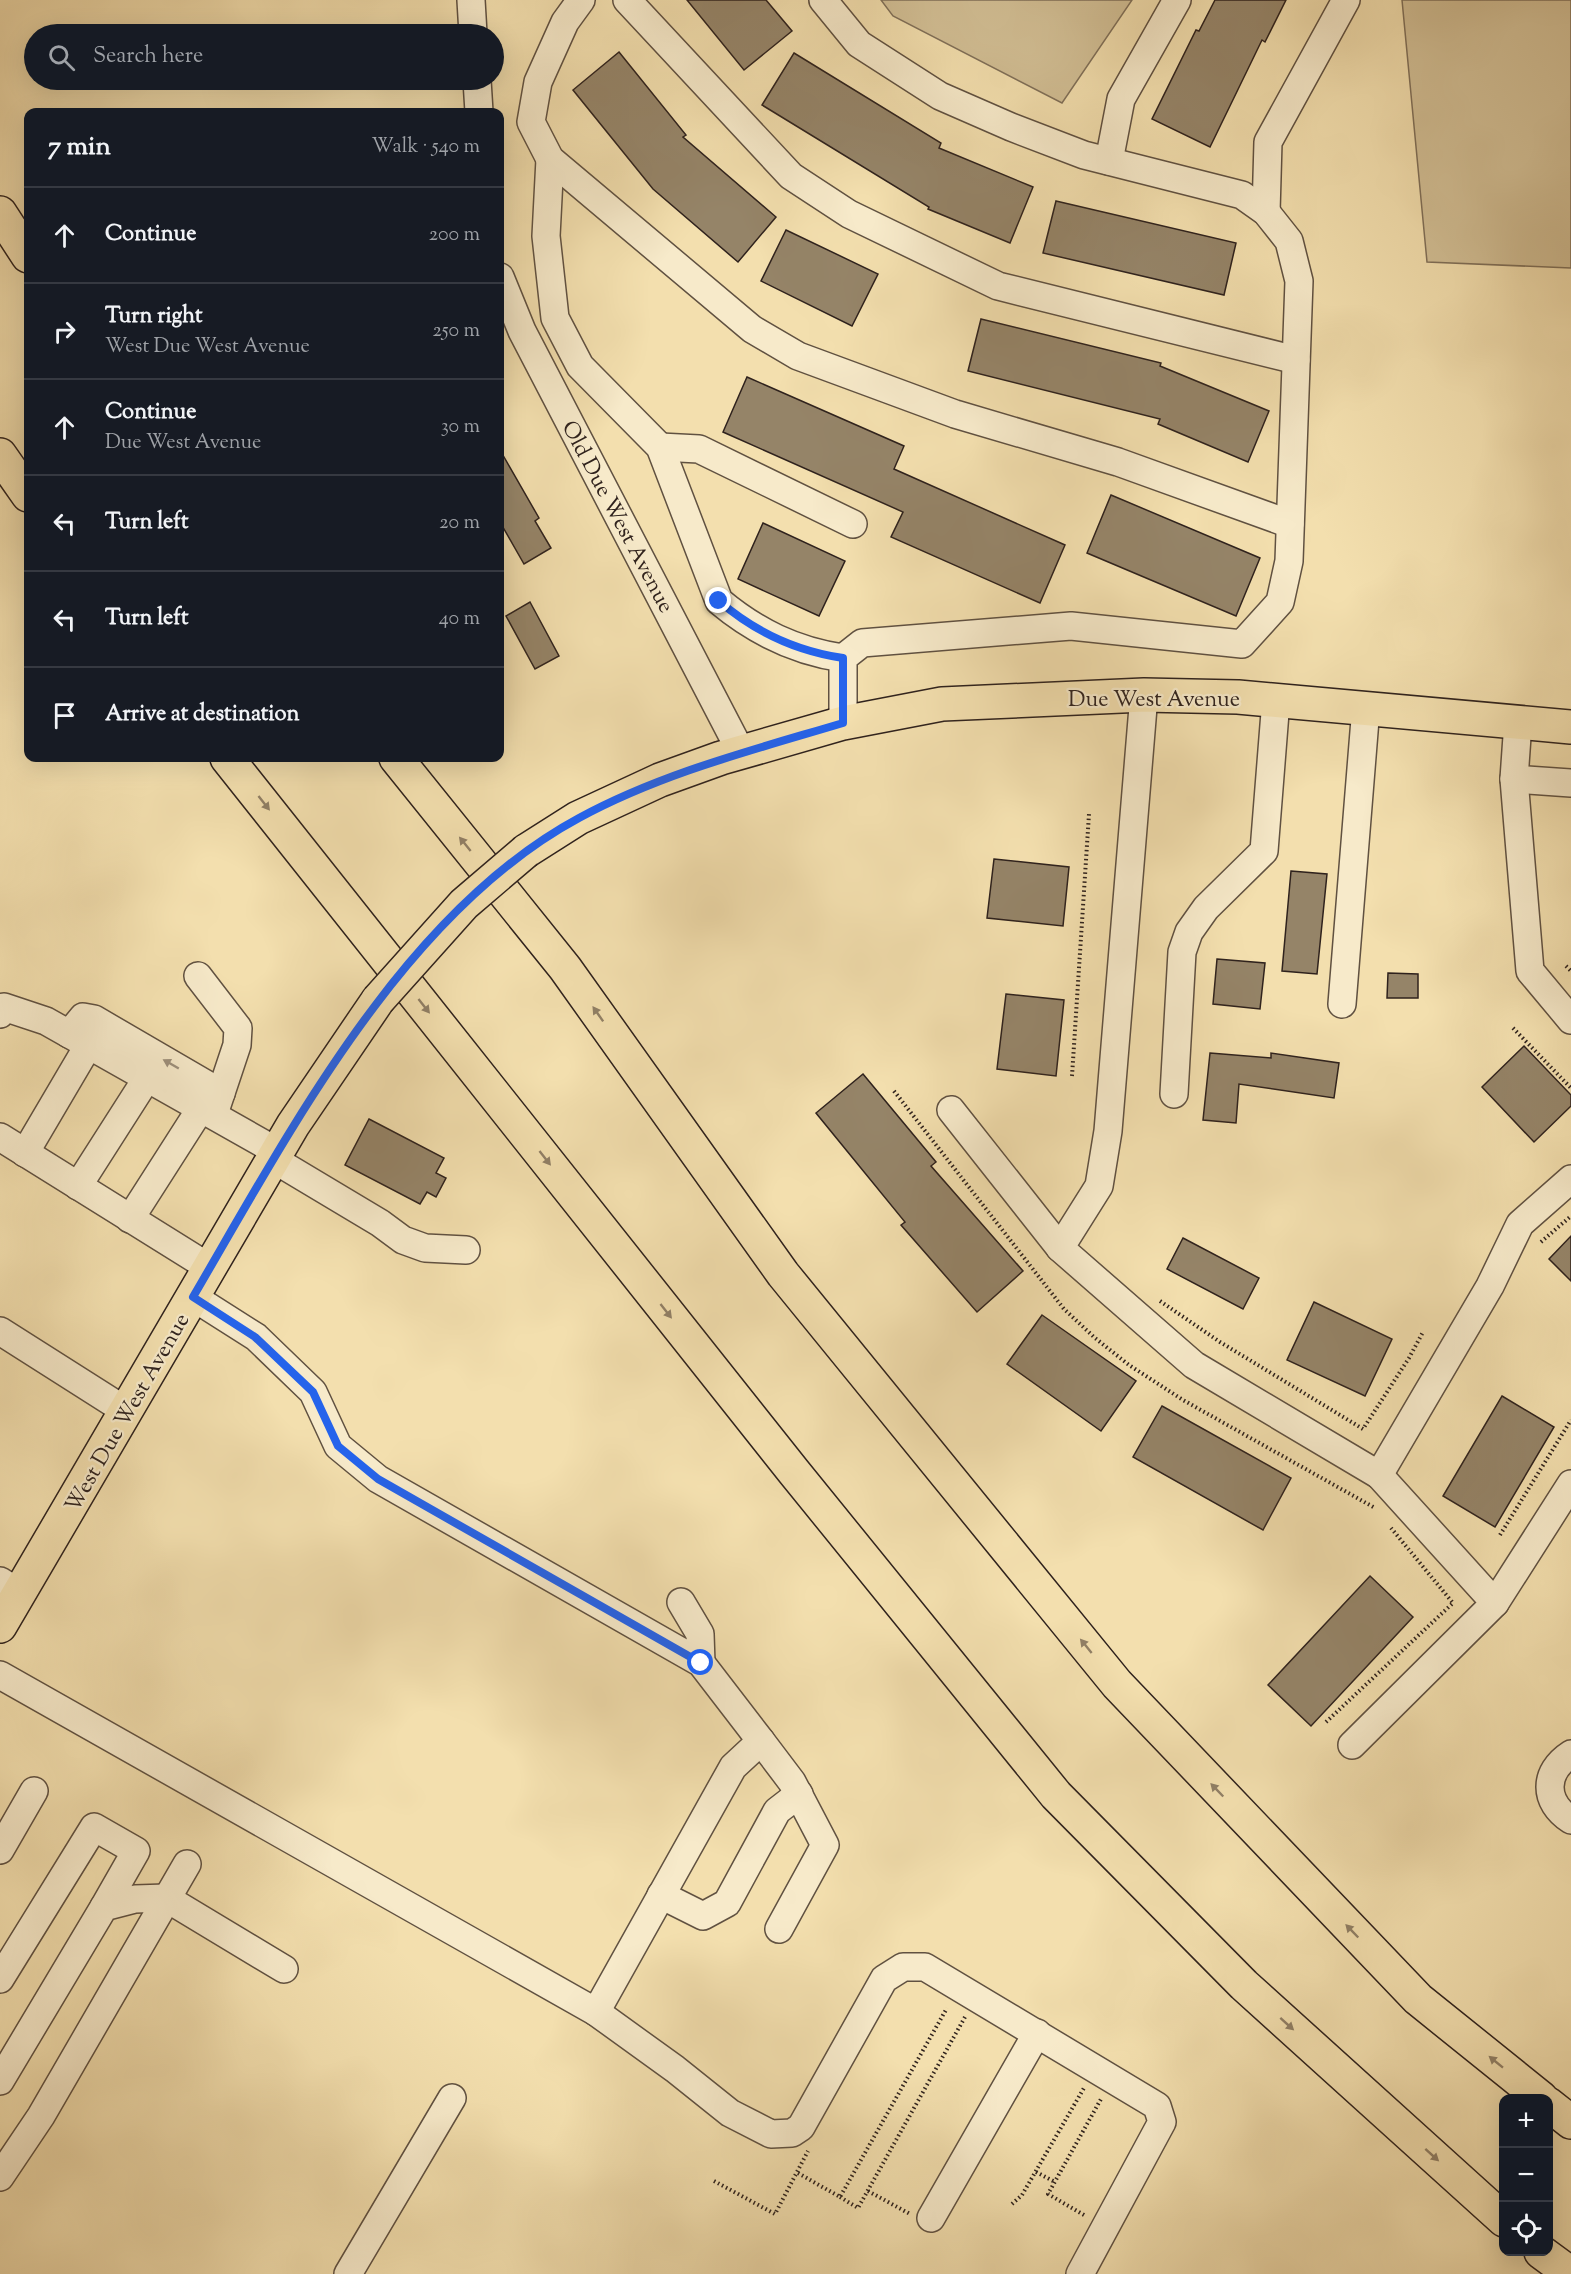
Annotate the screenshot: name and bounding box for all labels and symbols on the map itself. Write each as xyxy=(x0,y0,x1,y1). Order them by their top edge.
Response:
street label: Old Due West Avenue xyxy=(552,416,681,619)
route end xyxy=(705,587,731,613)
street label: Due West Avenue xyxy=(1068,685,1240,717)
one-way arrow xyxy=(257,796,269,811)
one-way arrow xyxy=(459,836,472,851)
one-way arrow xyxy=(417,998,429,1013)
one-way arrow xyxy=(593,1006,604,1022)
one-way arrow xyxy=(162,1059,179,1069)
one-way arrow xyxy=(538,1151,550,1166)
one-way arrow xyxy=(660,1303,673,1319)
street label: West Due West Avenue xyxy=(58,1308,199,1519)
one-way arrow xyxy=(1079,1638,1092,1654)
route start xyxy=(687,1649,713,1675)
one-way arrow xyxy=(1211,1783,1225,1797)
one-way arrow xyxy=(1345,1923,1359,1938)
one-way arrow xyxy=(1280,2017,1295,2031)
one-way arrow xyxy=(1488,2056,1503,2068)
one-way arrow xyxy=(1424,2148,1439,2161)

